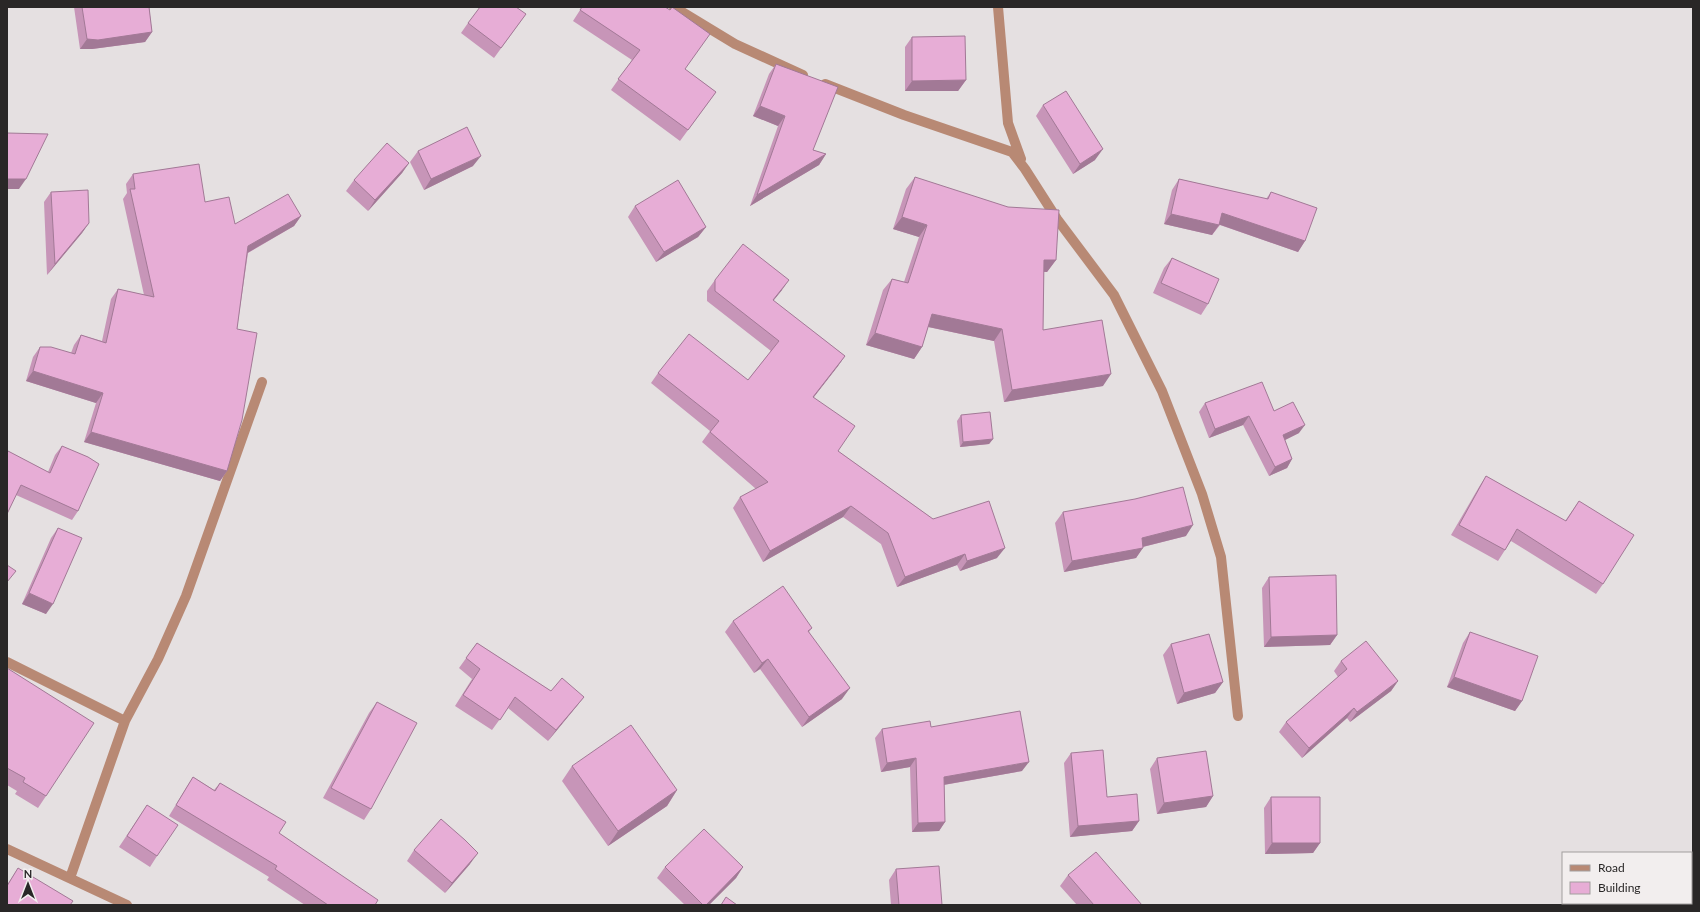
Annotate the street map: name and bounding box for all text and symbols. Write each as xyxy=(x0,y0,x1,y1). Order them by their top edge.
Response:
legend xyxy=(1562,852,1692,904)
text: Road xyxy=(1598,860,1625,875)
north arrow xyxy=(8,864,48,904)
text: N xyxy=(24,867,32,880)
text: Building xyxy=(1598,880,1641,895)

